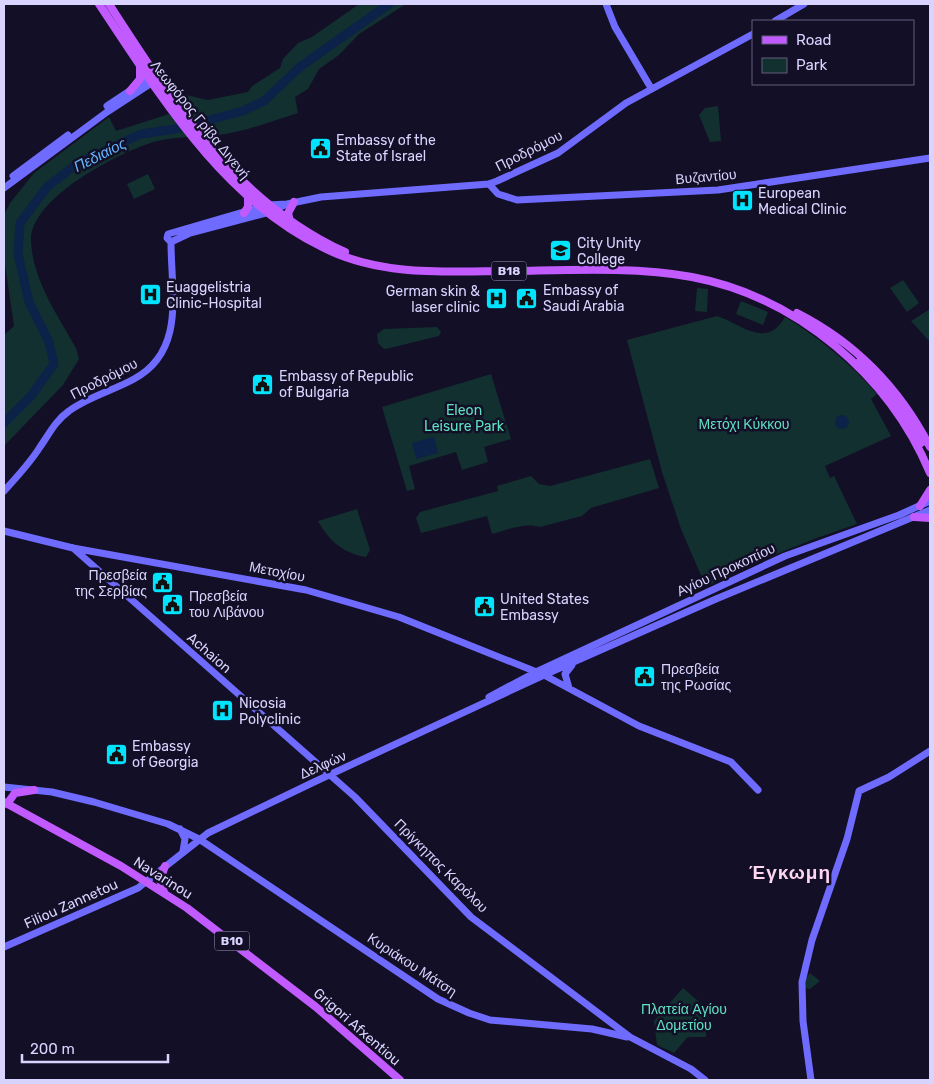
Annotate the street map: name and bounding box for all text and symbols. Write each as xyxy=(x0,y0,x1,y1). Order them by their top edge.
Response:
legend xyxy=(752,20,914,85)
text: Road xyxy=(796,31,832,49)
text: Park xyxy=(796,56,827,74)
street label: Λεωφόρος Γρίβα Διγενή xyxy=(147,57,253,183)
street label: Προδρόμου xyxy=(493,127,565,175)
place label: Embassy of the State of Israel xyxy=(336,132,436,165)
water label: Πεδιαίος xyxy=(71,134,130,176)
public building icon: Embassy of the State of Israel xyxy=(308,136,332,160)
street label: Βυζαντίου xyxy=(675,166,737,188)
place label: European Medical Clinic xyxy=(758,185,847,218)
hospital icon: European Medical Clinic xyxy=(730,189,754,213)
place label: City Unity College xyxy=(577,235,641,268)
school or university icon: City Unity College xyxy=(549,239,573,263)
road number: B18 xyxy=(492,262,526,280)
place label: Euaggelistria Clinic-Hospital xyxy=(166,279,262,312)
place label: Embassy of Saudi Arabia xyxy=(543,282,624,315)
hospital icon: Euaggelistria Clinic-Hospital xyxy=(138,283,162,307)
place label: German skin & laser clinic xyxy=(386,283,480,316)
public building icon: Embassy of Saudi Arabia xyxy=(515,286,539,310)
hospital icon: German skin & laser clinic xyxy=(484,287,508,311)
street label: Προδρόμου xyxy=(68,355,140,403)
place label: Embassy of Republic of Bulgaria xyxy=(279,368,414,401)
public building icon: Embassy of Republic of Bulgaria xyxy=(251,372,275,396)
park label: Eleon Leisure Park xyxy=(424,402,505,435)
park label: Μετόχι Κύκκου xyxy=(699,416,790,433)
street label: Αγίου Προκοπίου xyxy=(674,540,778,600)
street label: Μετοχίου xyxy=(248,558,306,586)
place label: Πρεσβεία της Σερβίας xyxy=(75,567,147,600)
public building icon: Πρεσβεία της Σερβίας xyxy=(151,571,175,595)
place label: Πρεσβεία του Λιβάνου xyxy=(189,588,264,621)
place label: United States Embassy xyxy=(500,591,589,624)
public building icon: Πρεσβεία του Λιβάνου xyxy=(161,592,185,616)
public building icon: United States Embassy xyxy=(472,595,496,619)
street label: Achaion xyxy=(183,629,235,677)
place label: Πρεσβεία της Ρωσίας xyxy=(661,661,732,694)
public building icon: Πρεσβεία της Ρωσίας xyxy=(633,665,657,689)
place label: Nicosia Polyclinic xyxy=(239,695,301,728)
hospital icon: Nicosia Polyclinic xyxy=(211,699,235,723)
place label: Embassy of Georgia xyxy=(132,738,199,771)
public building icon: Embassy of Georgia xyxy=(104,742,128,766)
street label: Δελφών xyxy=(297,747,349,783)
street label: Πρίγκηπος Καρόλου xyxy=(391,816,491,916)
street label: Navarinou xyxy=(130,853,196,903)
district label: Έγκωμη xyxy=(749,861,831,884)
street label: Filiou Zannetou xyxy=(21,876,121,932)
street label: Κυριάκου Μάτση xyxy=(364,930,460,1000)
road number: B10 xyxy=(214,931,250,950)
street label: Grigori Afxentiou xyxy=(310,985,404,1069)
park label: Πλατεία Αγίου Δομετίου xyxy=(641,1001,727,1034)
scale bar xyxy=(22,1032,169,1064)
text: 200 m xyxy=(30,1040,75,1058)

